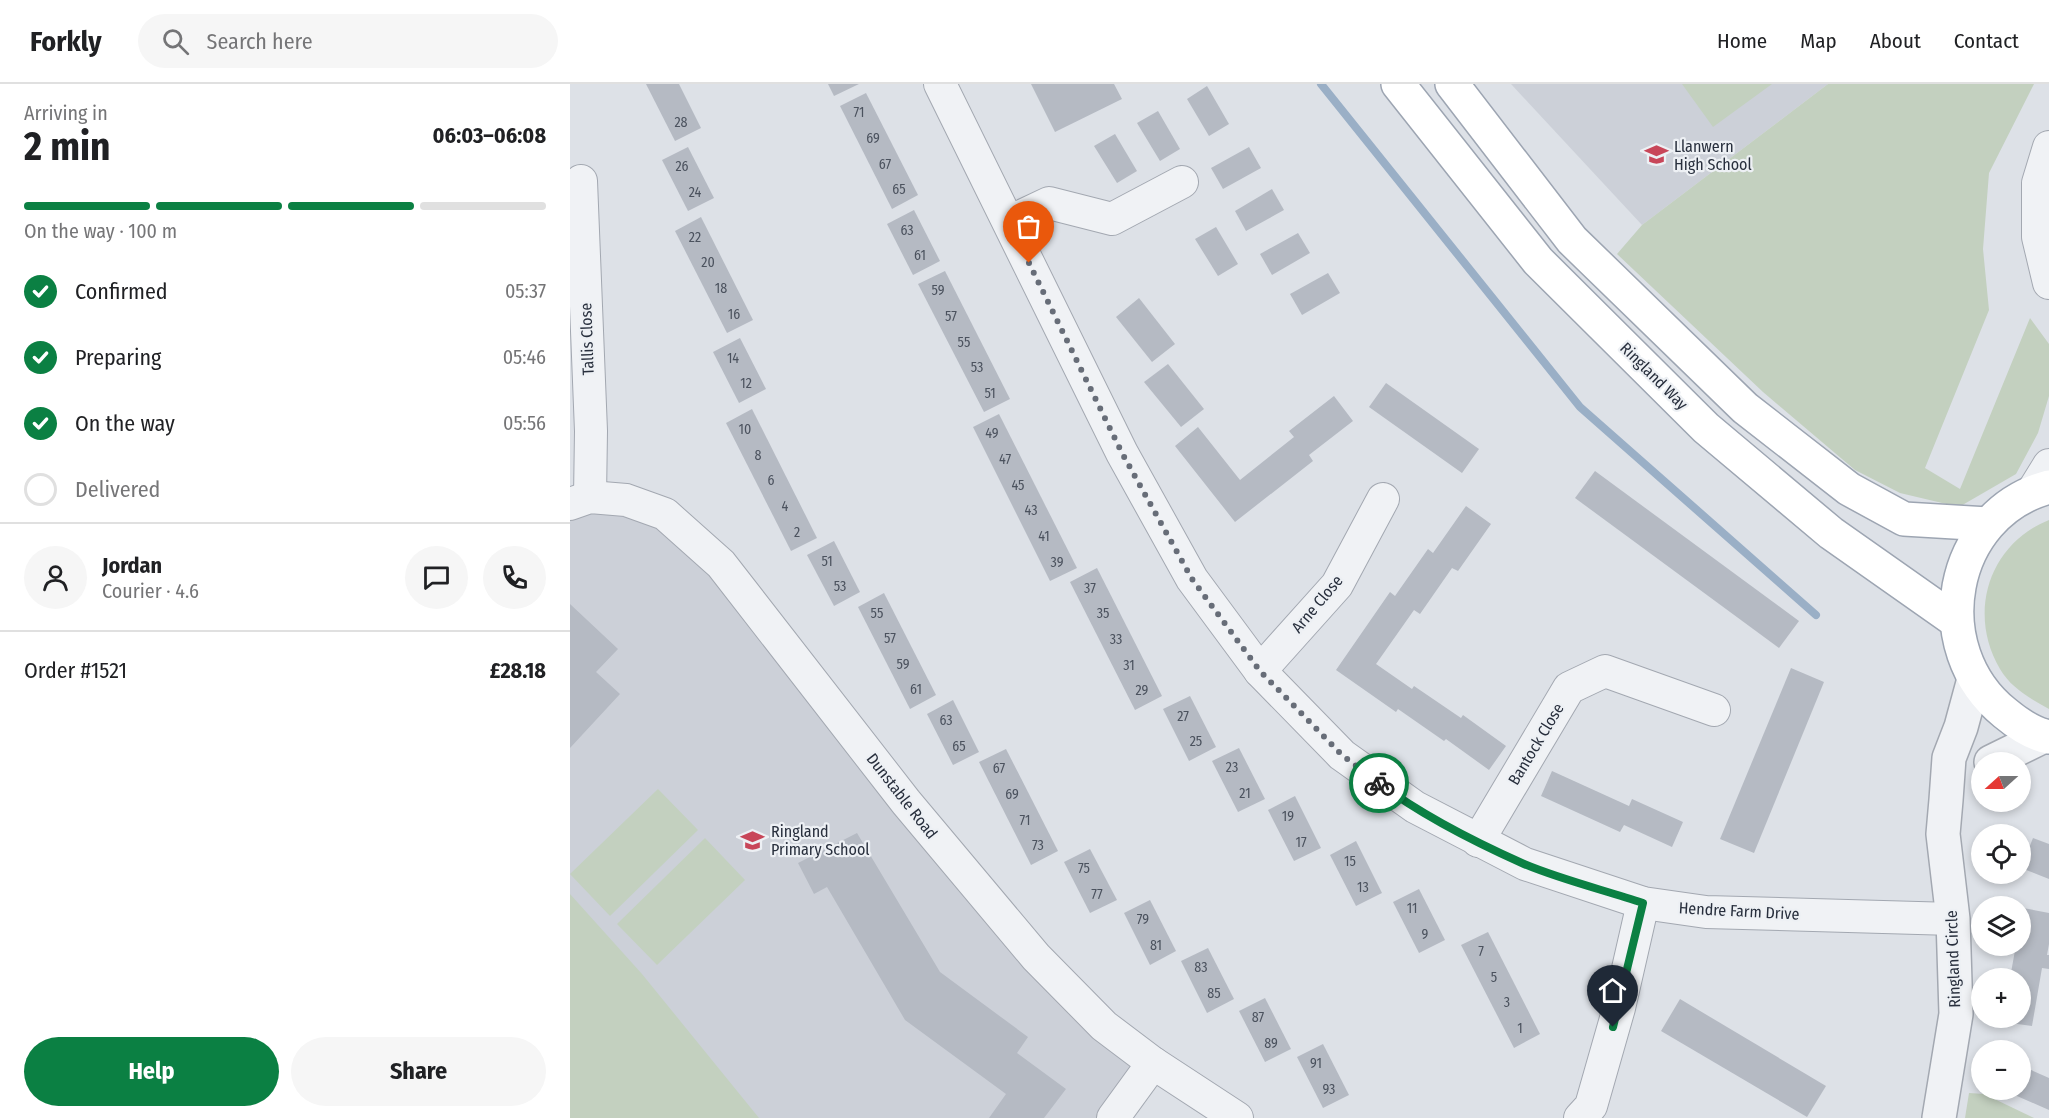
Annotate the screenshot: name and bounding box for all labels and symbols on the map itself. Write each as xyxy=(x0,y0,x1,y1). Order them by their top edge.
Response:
house number: 71 xyxy=(854,104,864,121)
house number: 28 xyxy=(674,114,688,131)
house number: 69 xyxy=(866,130,880,147)
place label: Llanwern High School xyxy=(1674,137,1752,174)
school or university icon: Llanwern High School xyxy=(1643,142,1669,168)
house number: 67 xyxy=(879,156,891,173)
house number: 26 xyxy=(675,158,689,175)
house number: 65 xyxy=(892,181,906,198)
house number: 24 xyxy=(689,184,702,201)
pin xyxy=(1003,201,1054,263)
house number: 63 xyxy=(900,222,914,239)
house number: 22 xyxy=(689,229,701,246)
house number: 61 xyxy=(914,247,926,264)
house number: 20 xyxy=(701,254,715,271)
house number: 18 xyxy=(715,280,727,297)
house number: 59 xyxy=(931,282,945,299)
street label: Tallis Close xyxy=(576,302,598,376)
house number: 16 xyxy=(728,306,740,323)
house number: 57 xyxy=(945,308,957,325)
house number: 55 xyxy=(958,334,970,351)
street label: Ringland Way xyxy=(1616,338,1692,414)
house number: 14 xyxy=(727,350,739,367)
house number: 53 xyxy=(971,359,983,376)
house number: 12 xyxy=(740,375,752,392)
house number: 51 xyxy=(984,385,996,402)
house number: 10 xyxy=(739,421,751,438)
house number: 49 xyxy=(985,425,999,442)
house number: 8 xyxy=(755,447,762,464)
house number: 47 xyxy=(999,451,1011,468)
house number: 6 xyxy=(768,472,775,489)
house number: 45 xyxy=(1011,477,1025,494)
house number: 4 xyxy=(782,498,789,515)
house number: 43 xyxy=(1025,502,1037,519)
house number: 2 xyxy=(794,524,800,541)
house number: 41 xyxy=(1038,528,1050,545)
house number: 51 xyxy=(821,553,833,570)
house number: 39 xyxy=(1051,554,1064,571)
street label: Arne Close xyxy=(1287,571,1347,637)
house number: 53 xyxy=(834,578,846,595)
house number: 37 xyxy=(1084,580,1096,597)
house number: 55 xyxy=(871,605,883,622)
house number: 35 xyxy=(1097,605,1109,622)
house number: 57 xyxy=(884,630,896,647)
house number: 33 xyxy=(1110,631,1122,648)
house number: 59 xyxy=(896,656,910,673)
house number: 31 xyxy=(1123,657,1135,674)
house number: 61 xyxy=(910,681,922,698)
house number: 29 xyxy=(1136,682,1149,699)
street label: Bantock Close xyxy=(1504,700,1568,788)
house number: 27 xyxy=(1177,708,1189,725)
house number: 63 xyxy=(939,712,953,729)
house number: 25 xyxy=(1190,733,1202,750)
house number: 65 xyxy=(952,738,966,755)
street label: Dunstable Road xyxy=(863,749,941,843)
north arrow xyxy=(1971,752,2031,812)
courier xyxy=(1349,753,1409,813)
house number: 23 xyxy=(1226,759,1238,776)
house number: 67 xyxy=(993,760,1005,777)
house number: 21 xyxy=(1239,785,1251,802)
house number: 69 xyxy=(1005,786,1019,803)
house number: 19 xyxy=(1282,808,1294,825)
house number: 71 xyxy=(1020,812,1030,829)
place label: Ringland Primary School xyxy=(771,822,870,859)
school or university icon: Ringland Primary School xyxy=(740,827,766,853)
house number: 17 xyxy=(1295,834,1307,851)
house number: 73 xyxy=(1032,837,1044,854)
house number: 15 xyxy=(1344,853,1356,870)
house number: 75 xyxy=(1078,860,1090,877)
house number: 13 xyxy=(1357,879,1369,896)
house number: 77 xyxy=(1091,886,1103,903)
street label: Hendre Farm Drive xyxy=(1678,898,1800,924)
house number: 11 xyxy=(1407,900,1417,917)
street label: Ringland Circle xyxy=(1942,910,1964,1008)
house number: 79 xyxy=(1137,911,1149,928)
house number: 9 xyxy=(1422,926,1429,943)
house number: 81 xyxy=(1150,937,1162,954)
house number: 7 xyxy=(1478,943,1484,960)
house number: 83 xyxy=(1194,959,1208,976)
pin xyxy=(1587,965,1638,1027)
house number: 5 xyxy=(1491,969,1497,986)
house number: 85 xyxy=(1207,985,1221,1002)
house number: 3 xyxy=(1504,994,1510,1011)
house number: 87 xyxy=(1252,1009,1265,1026)
house number: 1 xyxy=(1517,1020,1523,1037)
house number: 89 xyxy=(1264,1035,1278,1052)
house number: 91 xyxy=(1310,1055,1322,1072)
house number: 93 xyxy=(1323,1081,1335,1098)

